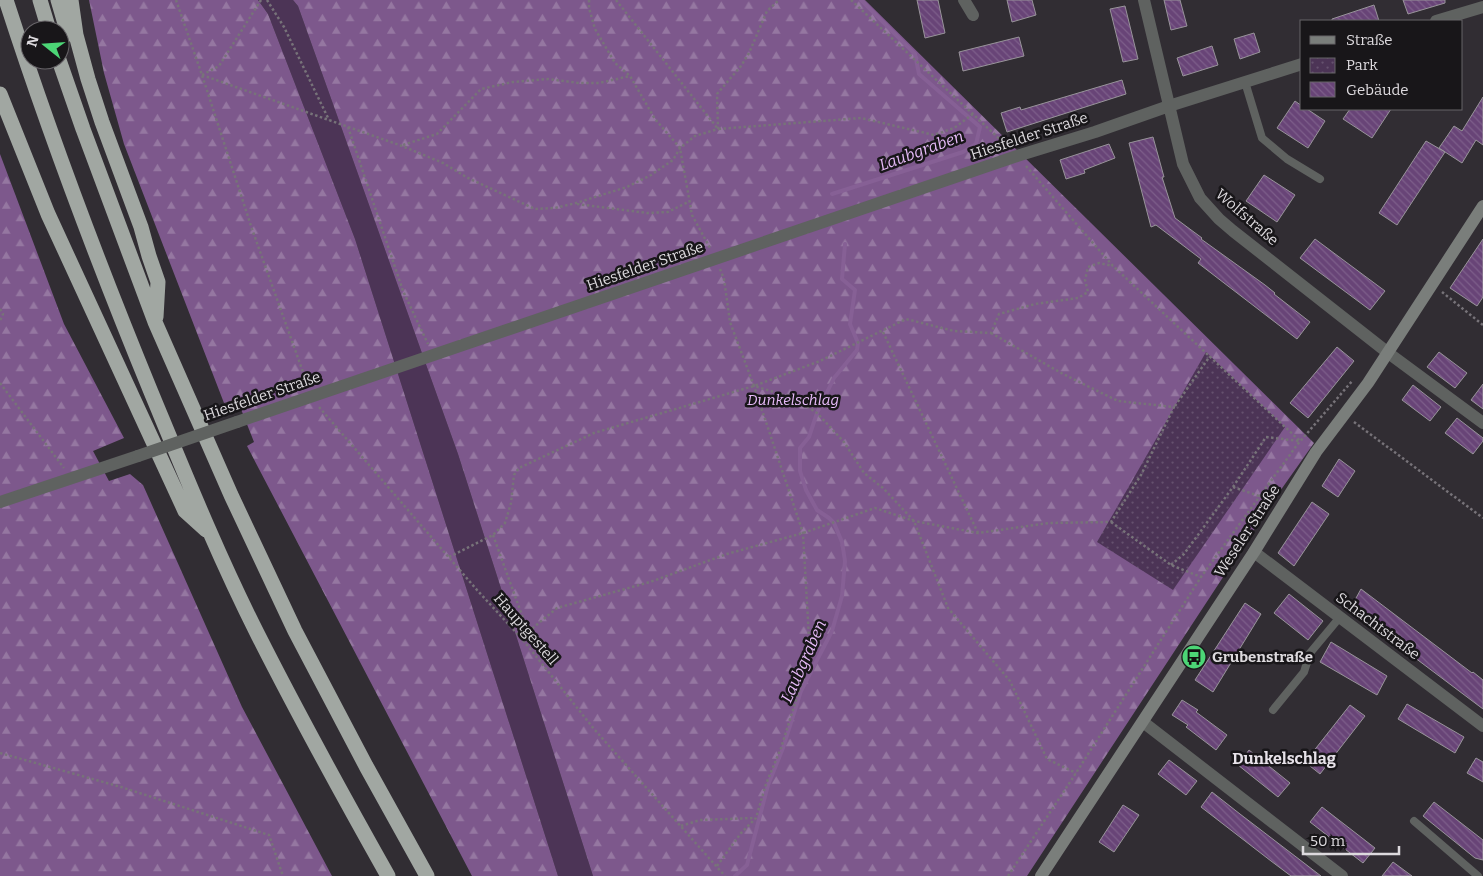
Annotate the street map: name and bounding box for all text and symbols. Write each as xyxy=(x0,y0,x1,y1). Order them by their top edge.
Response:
north arrow xyxy=(20,20,70,70)
legend xyxy=(1300,20,1463,110)
text: Straße xyxy=(1346,31,1392,49)
text: N xyxy=(23,34,43,49)
text: Park xyxy=(1346,56,1378,74)
text: Gebäude xyxy=(1346,81,1409,99)
street label: Hiesfelder Straße xyxy=(968,109,1090,163)
water label: Laubgraben xyxy=(876,126,966,175)
street label: Wolfstraße xyxy=(1212,185,1282,249)
street label: Hiesfelder Straße xyxy=(584,238,706,294)
street label: Hiesfelder Straße xyxy=(201,368,323,424)
park label: Dunkelschlag xyxy=(747,391,839,409)
street label: Weseler Straße xyxy=(1210,481,1284,581)
street label: Schachtstraße xyxy=(1332,589,1424,663)
street label: Hauptgestell xyxy=(490,590,562,668)
water label: Laubgraben xyxy=(777,617,830,705)
bus stop icon: Grubenstraße xyxy=(1181,644,1207,670)
place label: Grubenstraße xyxy=(1212,648,1313,666)
district label: Dunkelschlag xyxy=(1232,749,1336,768)
scale bar xyxy=(1303,824,1399,856)
text: 50 m xyxy=(1310,832,1346,850)

